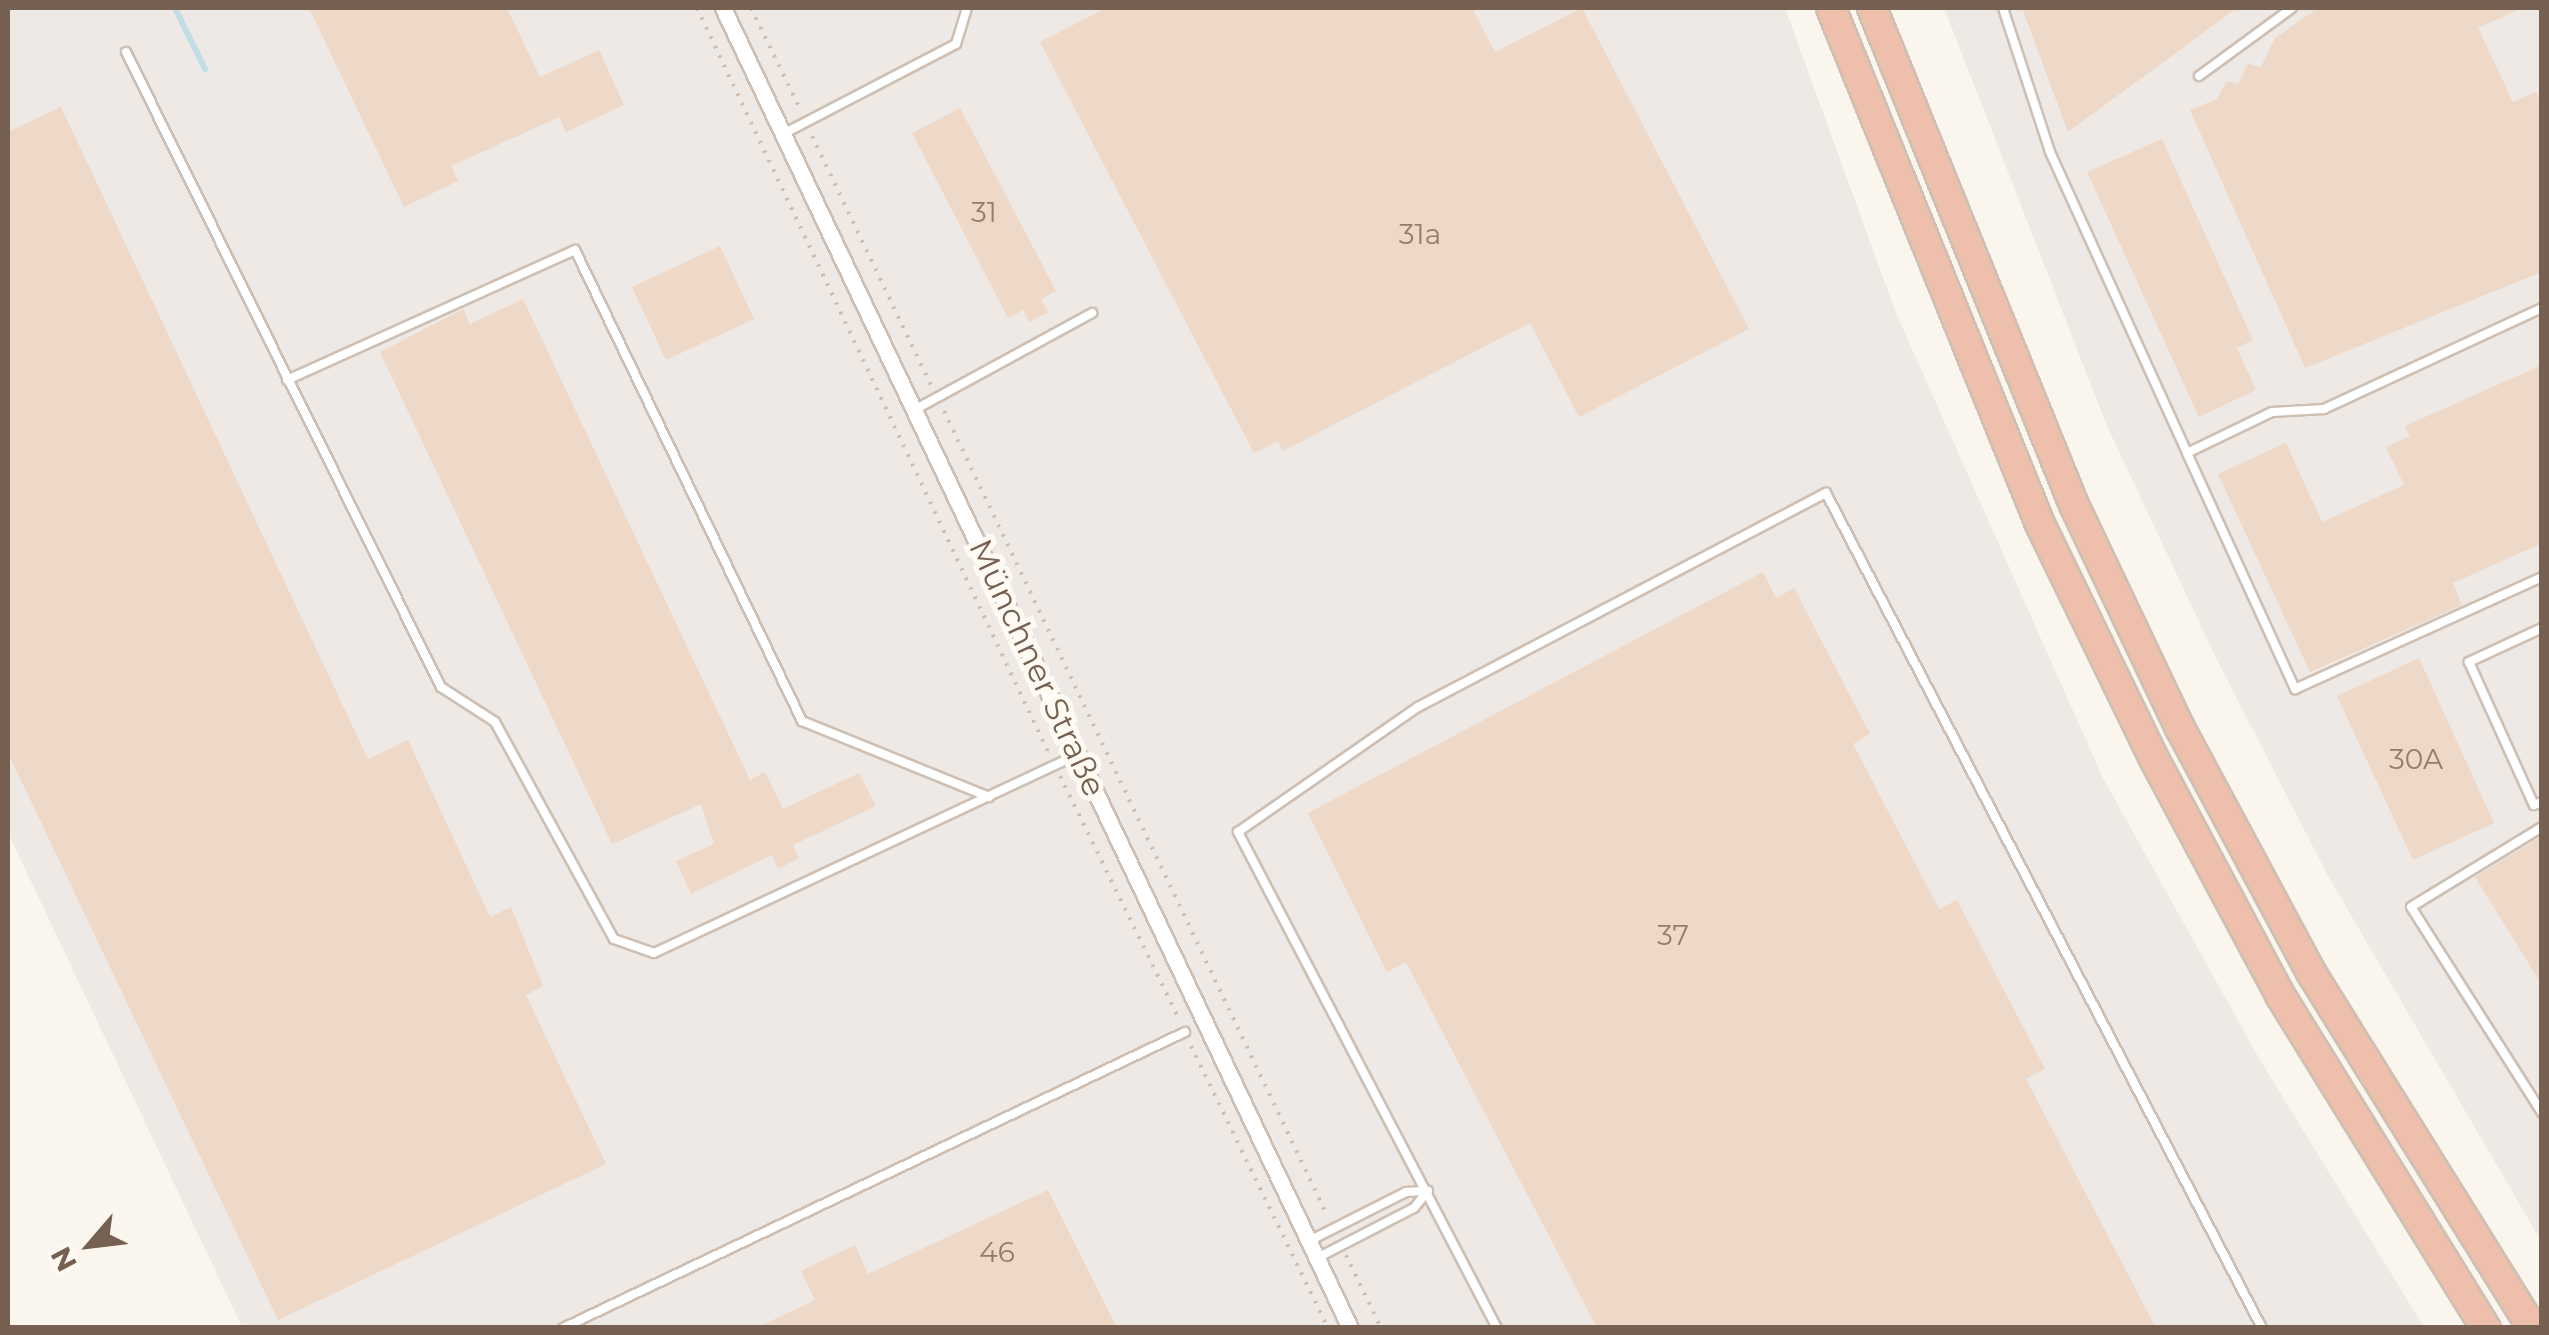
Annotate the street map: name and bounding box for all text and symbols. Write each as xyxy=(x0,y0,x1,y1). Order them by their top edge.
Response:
house number: 31 xyxy=(971,195,997,229)
house number: 31a xyxy=(1399,217,1441,251)
street label: Münchner Straße xyxy=(961,533,1113,803)
house number: 30A xyxy=(2389,742,2443,776)
house number: 37 xyxy=(1657,918,1689,952)
north arrow xyxy=(40,1195,140,1295)
house number: 46 xyxy=(979,1235,1015,1269)
text: N xyxy=(43,1241,84,1277)

